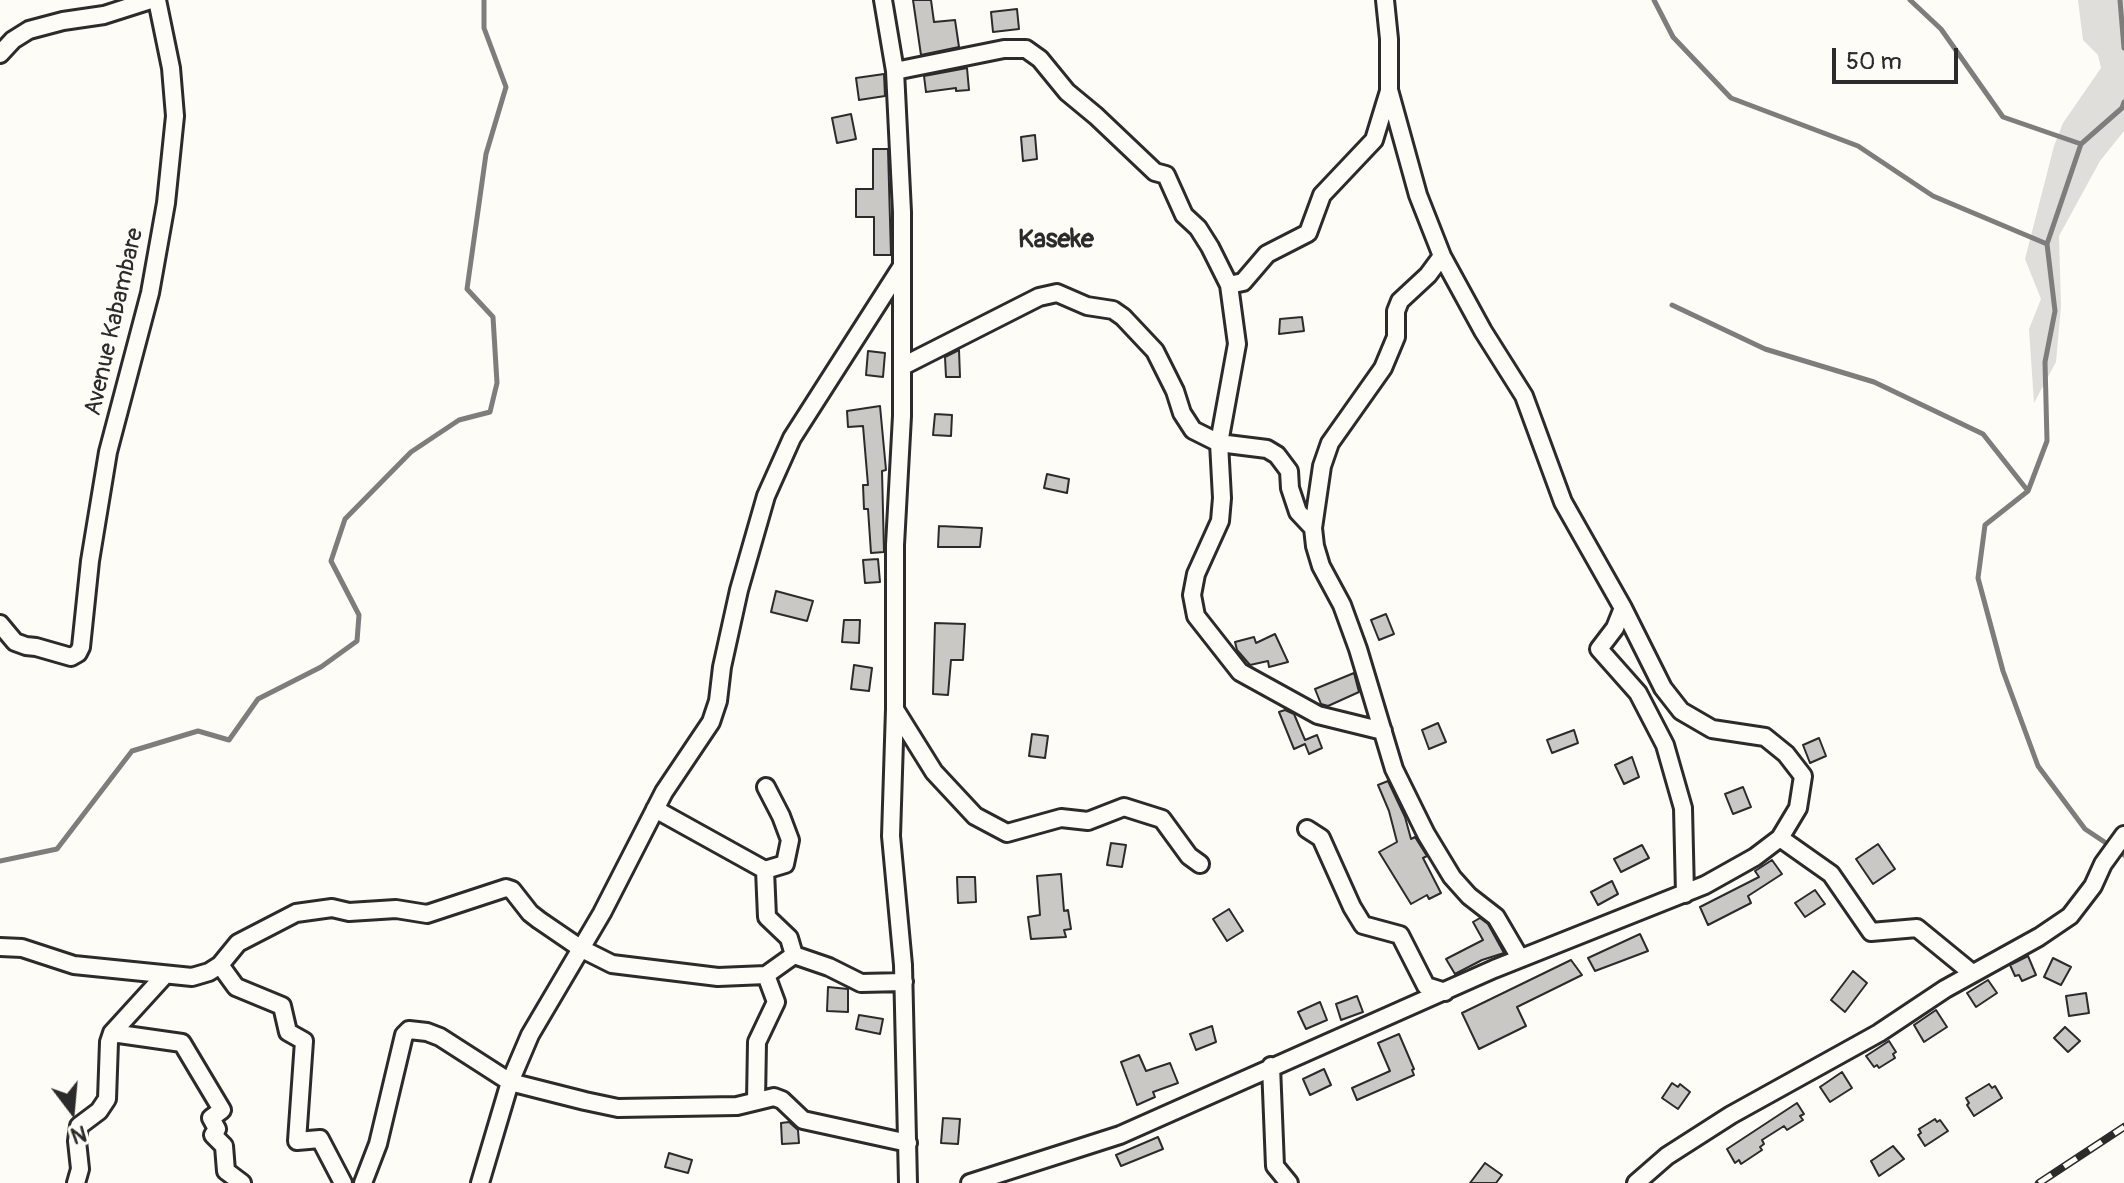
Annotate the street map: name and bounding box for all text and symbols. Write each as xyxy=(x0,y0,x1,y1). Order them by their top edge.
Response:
scale bar xyxy=(1836,32,1962,82)
text: 50 m xyxy=(1846,47,1902,76)
district label: Kaseke xyxy=(1018,224,1094,256)
street label: Avenue Kabambare xyxy=(79,225,151,419)
north arrow xyxy=(32,1071,112,1151)
text: N xyxy=(68,1119,90,1150)

